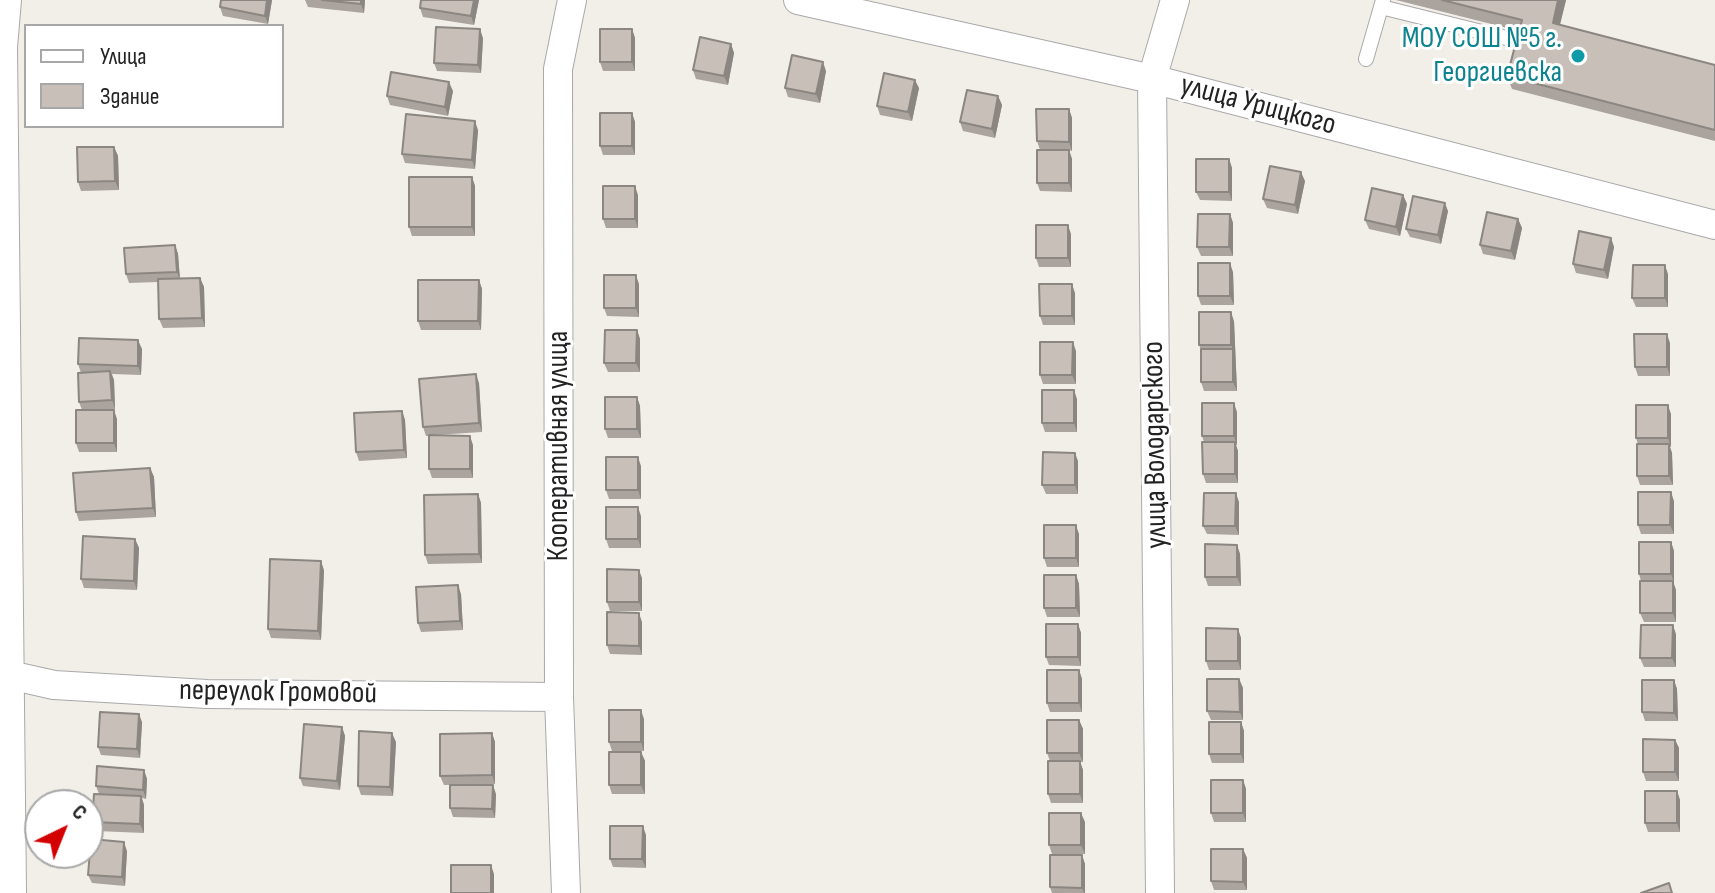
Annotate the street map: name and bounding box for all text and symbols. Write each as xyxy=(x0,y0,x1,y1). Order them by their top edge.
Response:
place label: МОУ СОШ №5 г. Георгиевска xyxy=(1402,21,1562,92)
legend xyxy=(24,24,284,128)
text: Улица xyxy=(100,42,146,71)
marker: МОУ СОШ №5 г. Георгиевска xyxy=(1569,47,1587,65)
street label: улица Урицкого xyxy=(1176,68,1340,144)
text: Здание xyxy=(100,82,159,111)
street label: Кооперативная улица xyxy=(541,331,577,561)
street label: улица Володарского xyxy=(1136,341,1176,549)
street label: переулок Громовой xyxy=(179,673,377,713)
north arrow xyxy=(24,789,104,869)
text: С xyxy=(66,799,93,826)

